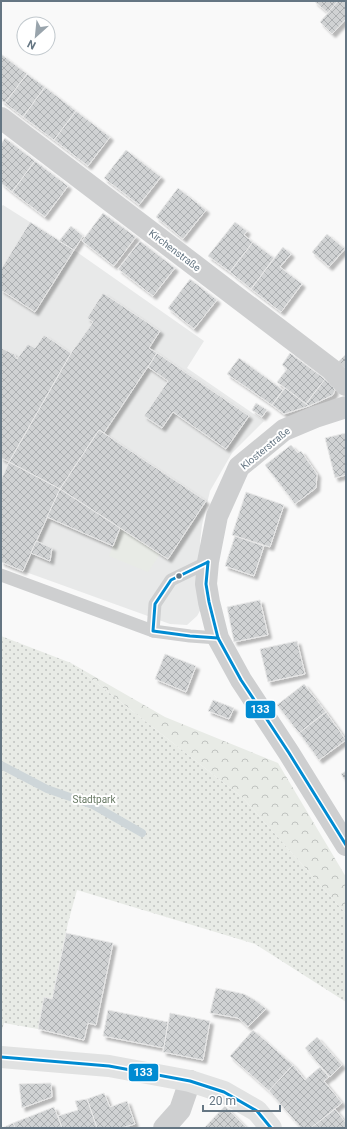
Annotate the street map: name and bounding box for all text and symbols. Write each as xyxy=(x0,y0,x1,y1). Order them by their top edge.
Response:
north arrow xyxy=(16,16,56,56)
text: N xyxy=(25,37,38,52)
street label: Kirchenstraße xyxy=(147,227,203,273)
street label: Klosterstraße xyxy=(239,425,292,471)
unlabelled marker xyxy=(174,571,184,581)
line badge: 133 xyxy=(245,700,276,719)
text: 133 xyxy=(251,703,269,716)
park label: Stadtpark xyxy=(72,794,116,805)
line badge: 133 xyxy=(128,1063,159,1082)
text: 133 xyxy=(134,1066,152,1079)
scale bar xyxy=(203,1087,280,1113)
text: 20 m xyxy=(209,1094,236,1108)

